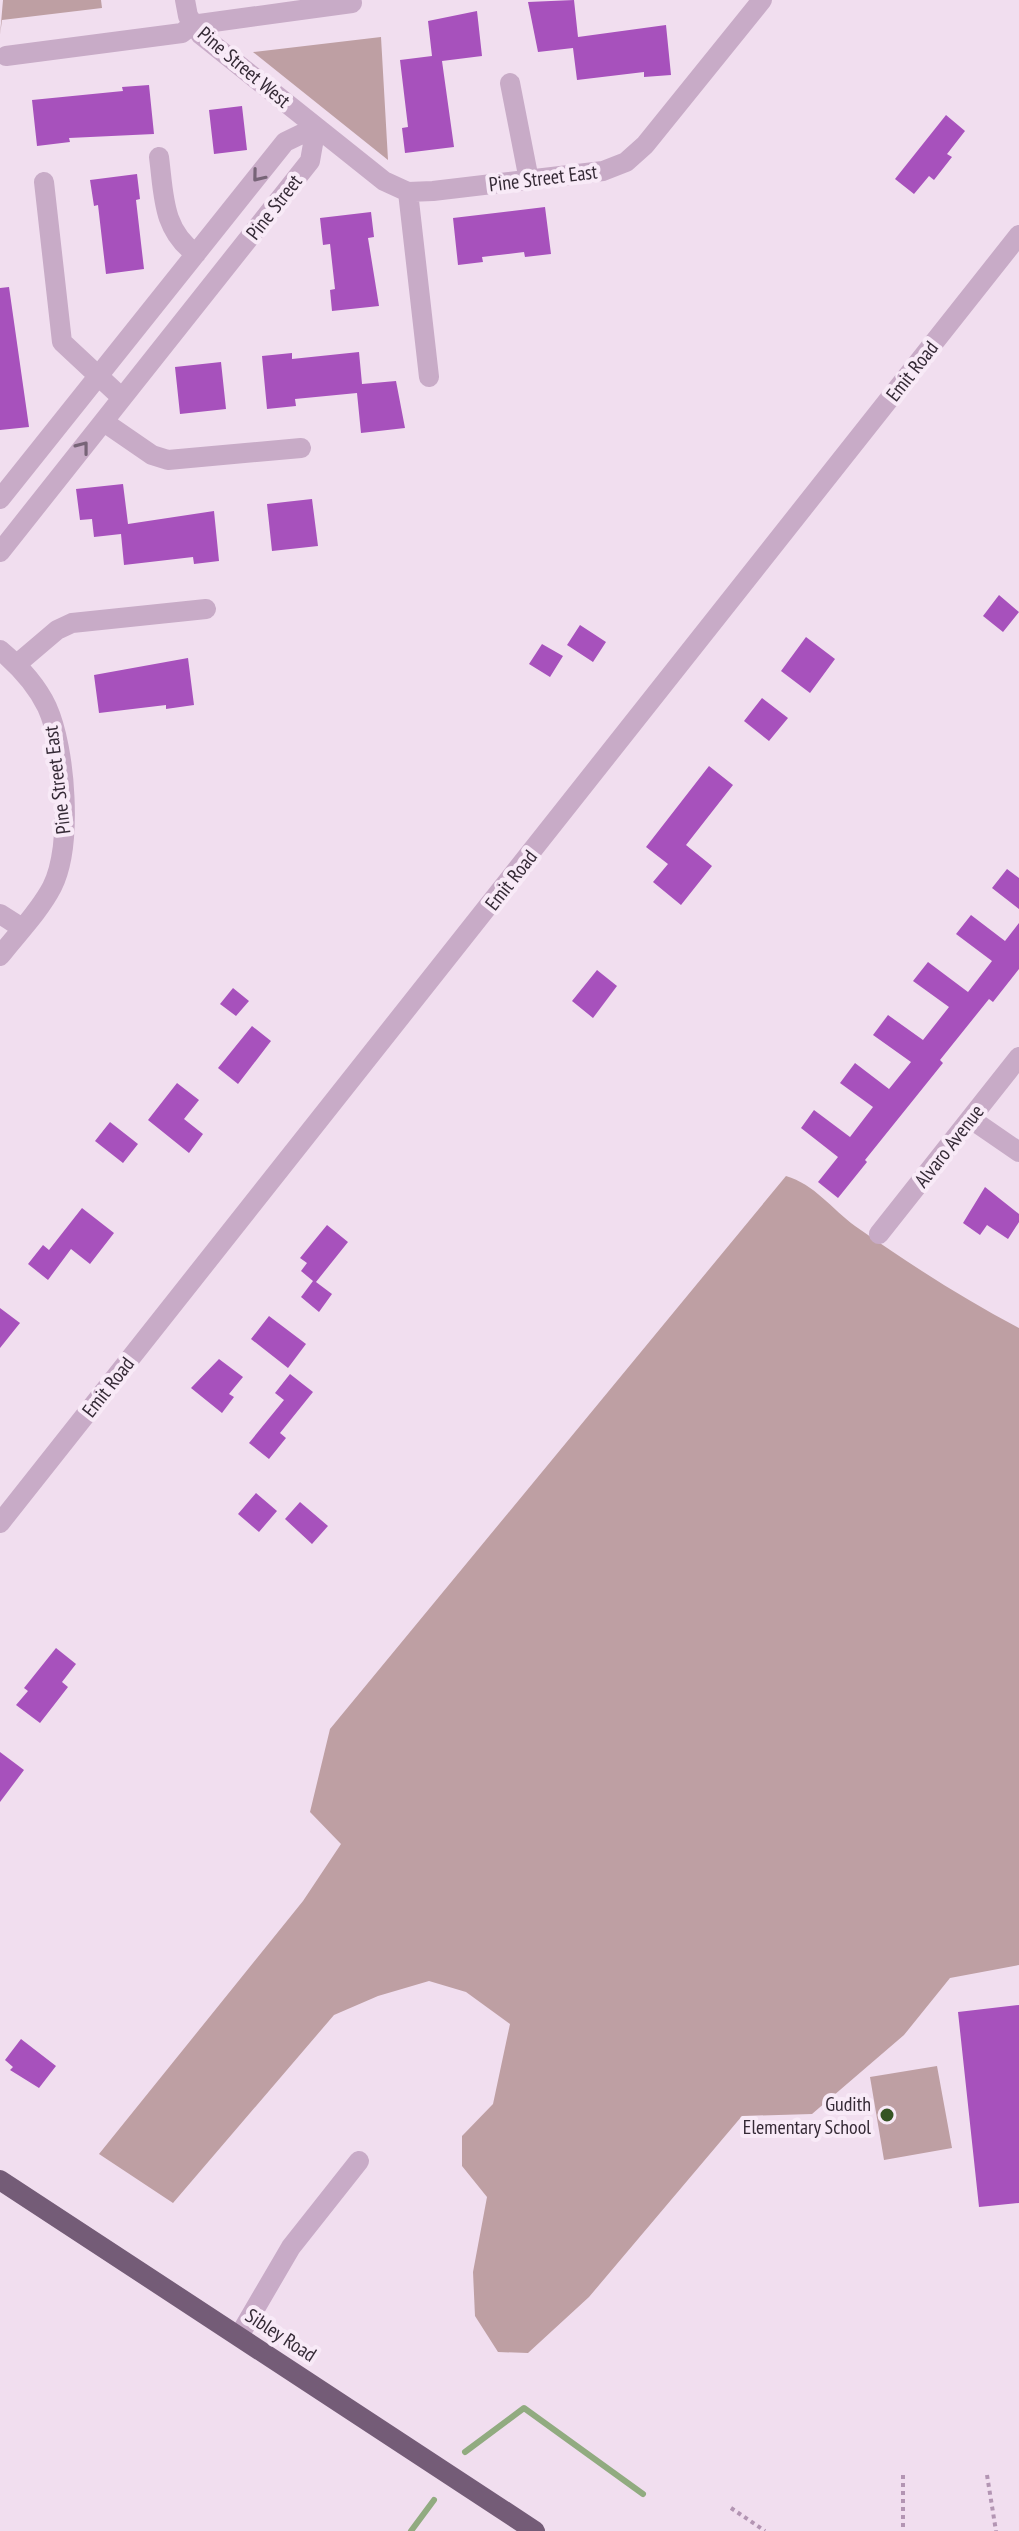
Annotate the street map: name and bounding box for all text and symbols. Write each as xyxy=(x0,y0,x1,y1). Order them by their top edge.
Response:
street label: Pine Street West xyxy=(192,21,296,114)
street label: Pine Street East xyxy=(487,158,599,198)
one-way arrow xyxy=(253,167,267,182)
street label: Pine Street xyxy=(240,169,308,245)
street label: Emit Road xyxy=(880,335,944,407)
one-way arrow xyxy=(74,441,88,456)
street label: Pine Street East xyxy=(37,724,77,836)
street label: Emit Road xyxy=(479,844,543,916)
street label: Alvaro Avenue xyxy=(909,1099,989,1193)
street label: Emit Road xyxy=(76,1351,140,1423)
place label: Gudith Elementary School xyxy=(743,2091,871,2140)
marker: Gudith Elementary School xyxy=(878,2106,896,2124)
street label: Sibley Road xyxy=(241,2302,321,2368)

